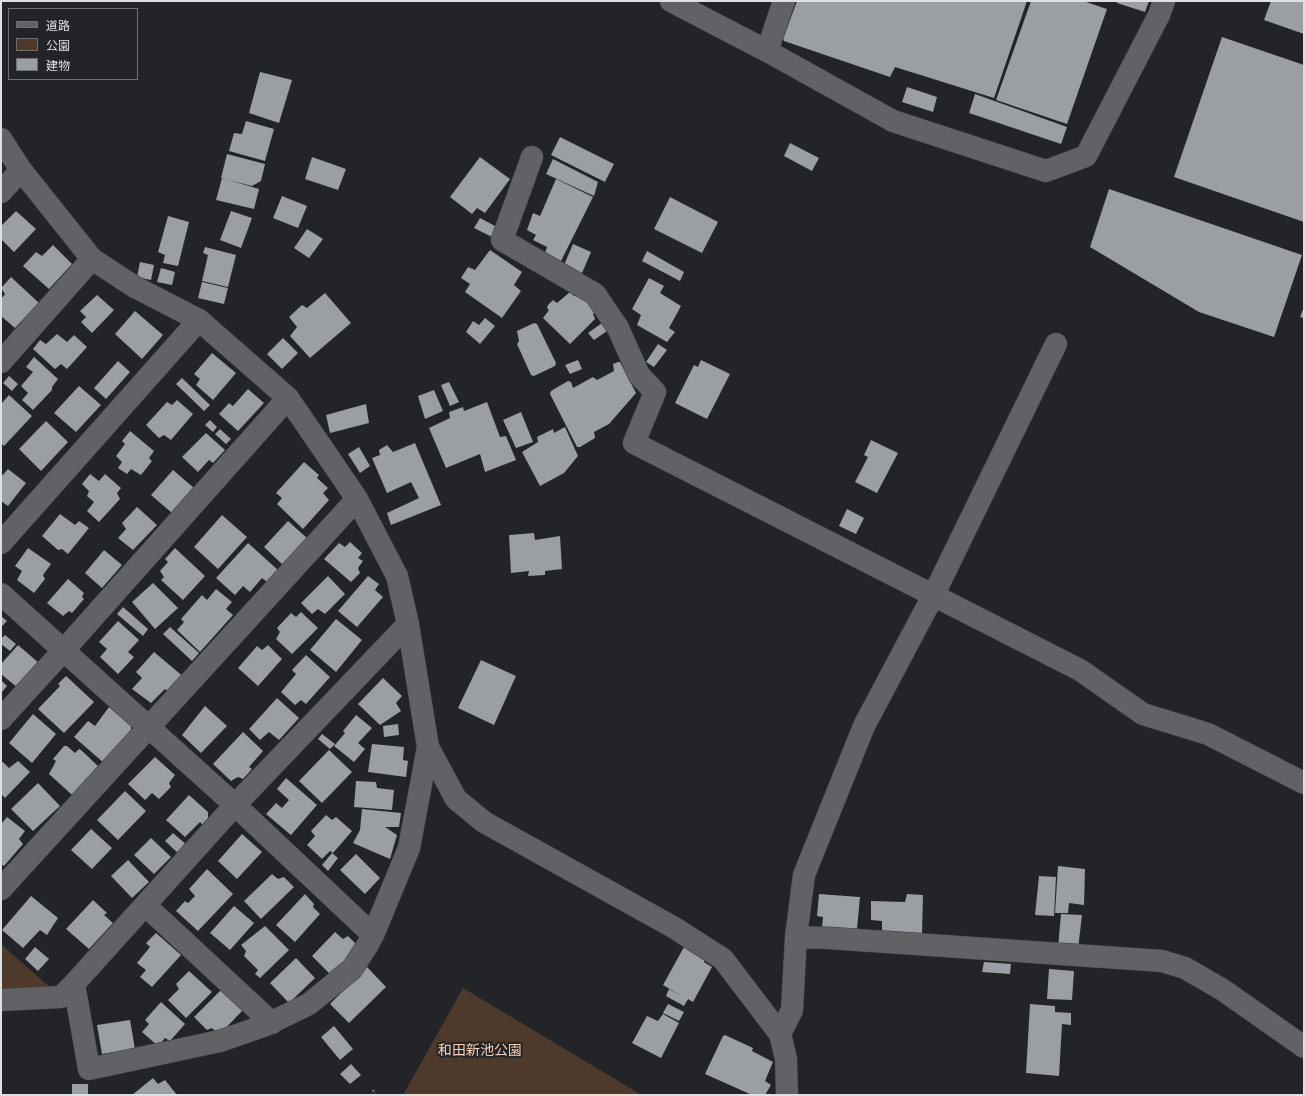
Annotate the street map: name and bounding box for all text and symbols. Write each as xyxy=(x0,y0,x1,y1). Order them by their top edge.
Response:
legend xyxy=(8,8,138,80)
text: 道路 xyxy=(46,18,70,33)
text: 公園 xyxy=(46,38,70,53)
text: 建物 xyxy=(46,58,70,73)
park label: 和田新池公園 xyxy=(438,1042,522,1058)

